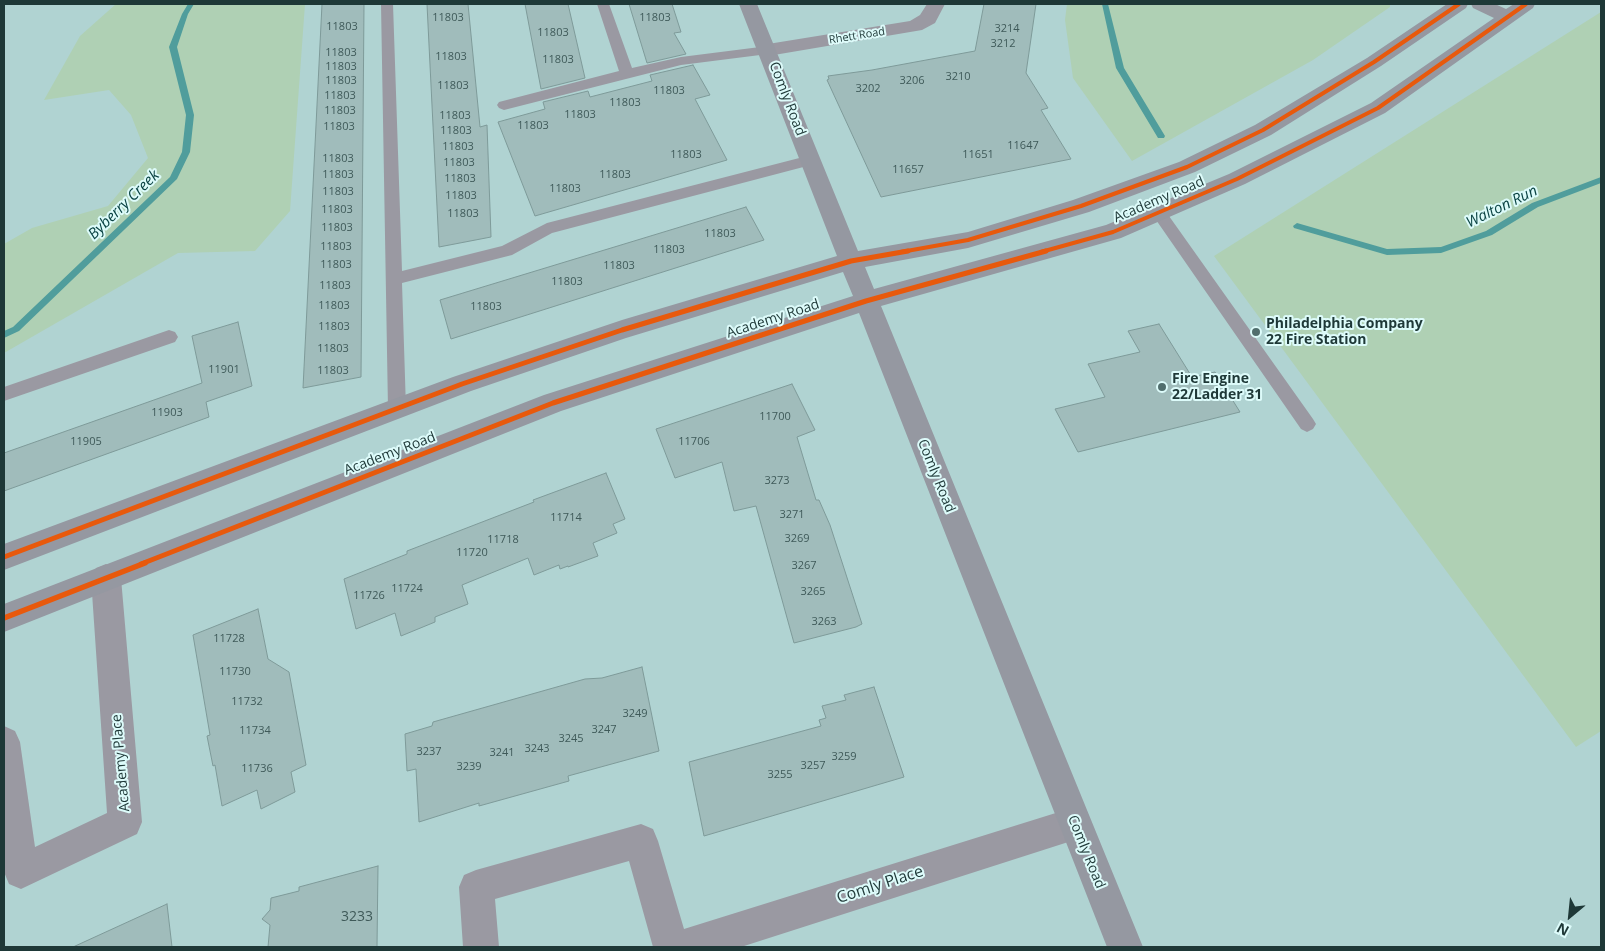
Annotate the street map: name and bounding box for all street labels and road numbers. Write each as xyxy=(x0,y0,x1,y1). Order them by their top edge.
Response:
street label: Rhett Road xyxy=(828,25,886,47)
street label: Comly Road xyxy=(765,60,809,138)
street label: Academy Road xyxy=(1111,173,1207,227)
street label: Academy Road xyxy=(724,296,822,342)
street label: Academy Road xyxy=(342,429,438,479)
street label: Comly Road xyxy=(914,437,958,515)
street label: Academy Place xyxy=(108,714,134,812)
street label: Comly Road xyxy=(1064,813,1108,891)
street label: Comly Place xyxy=(834,862,926,908)

